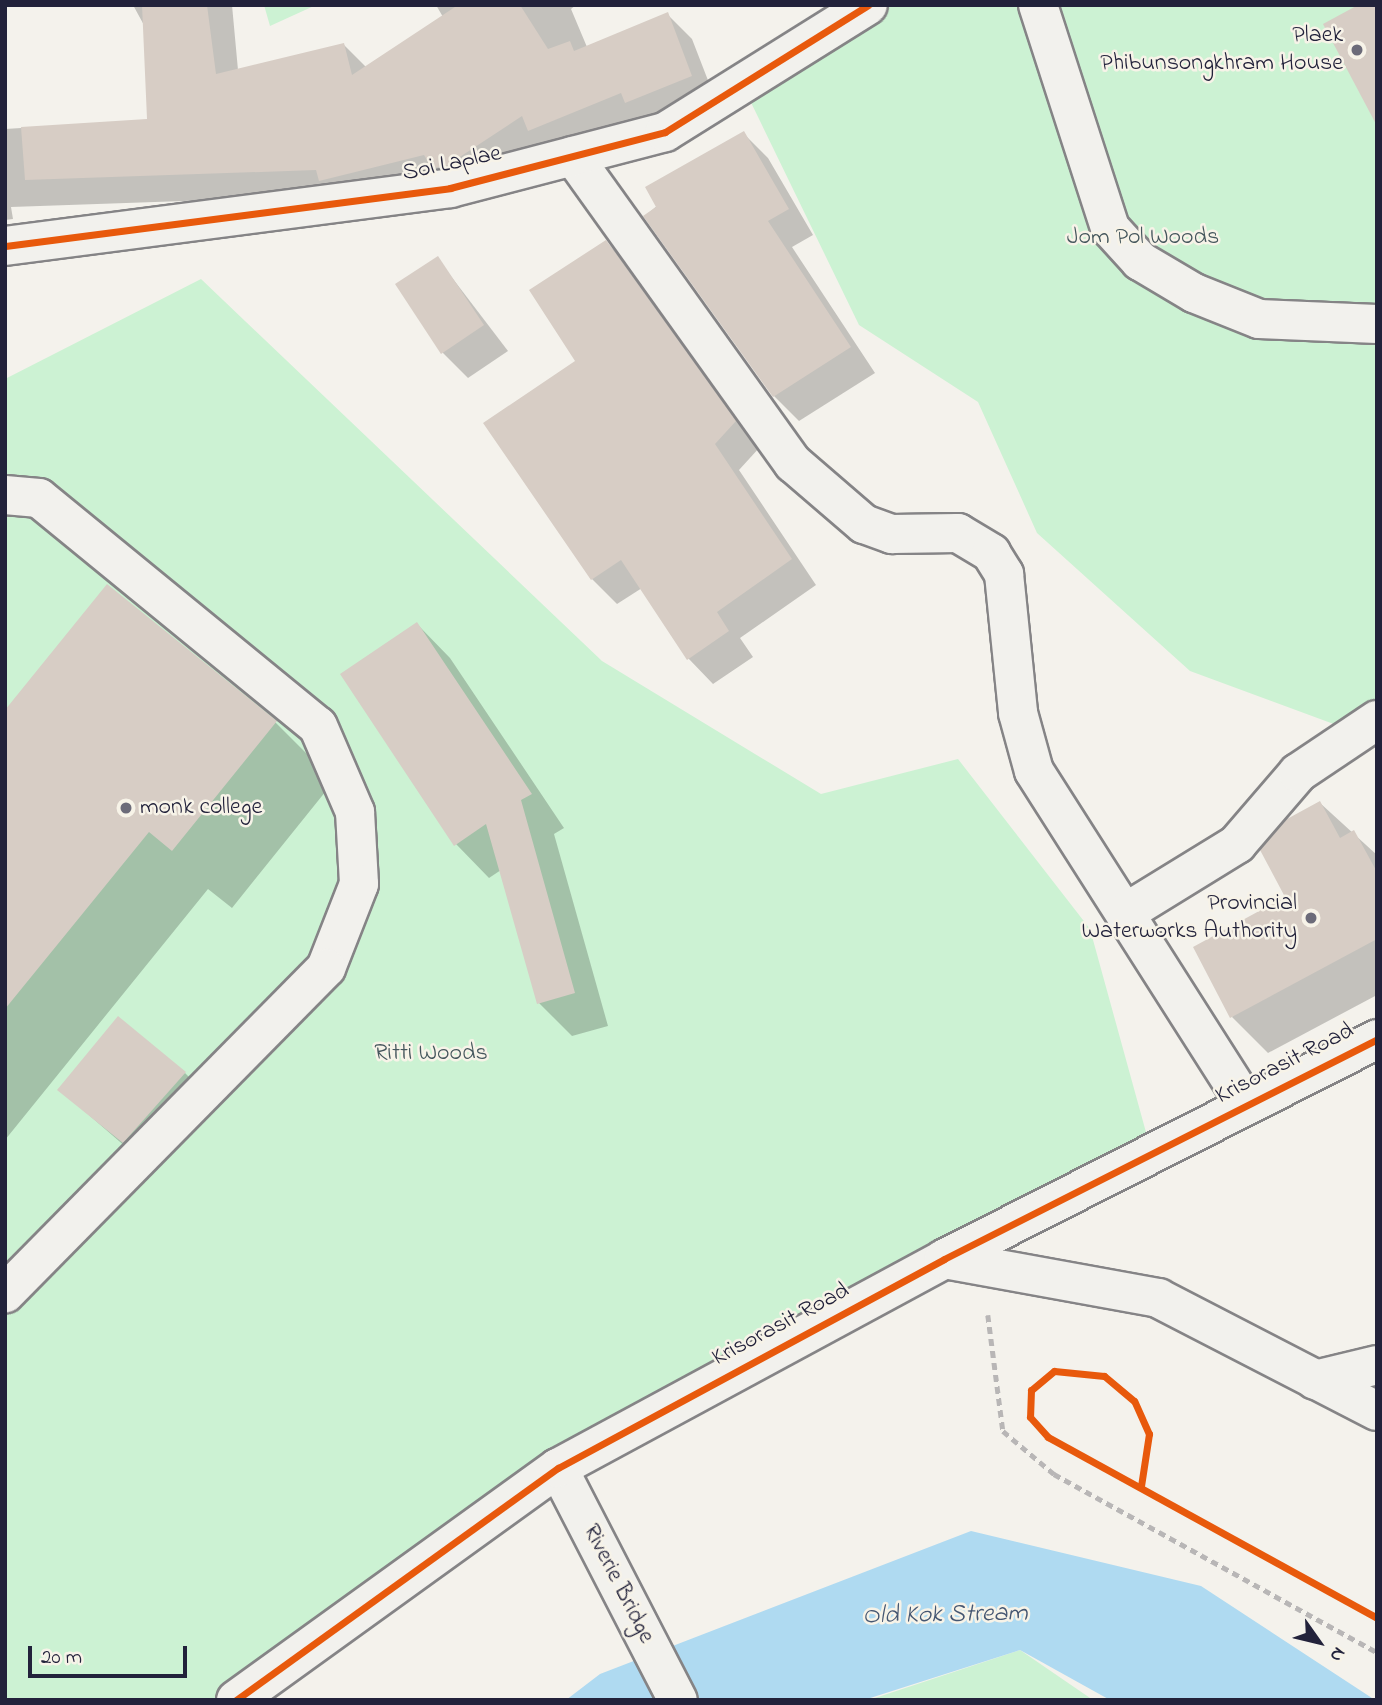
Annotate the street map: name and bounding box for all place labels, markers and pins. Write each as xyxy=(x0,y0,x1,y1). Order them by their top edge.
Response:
place label: Plaek Phibunsongkhram House xyxy=(1100,22,1343,78)
marker: Plaek Phibunsongkhram House xyxy=(1349,42,1365,58)
place label: monk college xyxy=(140,794,262,822)
marker: monk college xyxy=(118,800,134,816)
place label: Provincial Waterworks Authority xyxy=(1081,890,1297,946)
marker: Provincial Waterworks Authority xyxy=(1303,910,1319,926)

